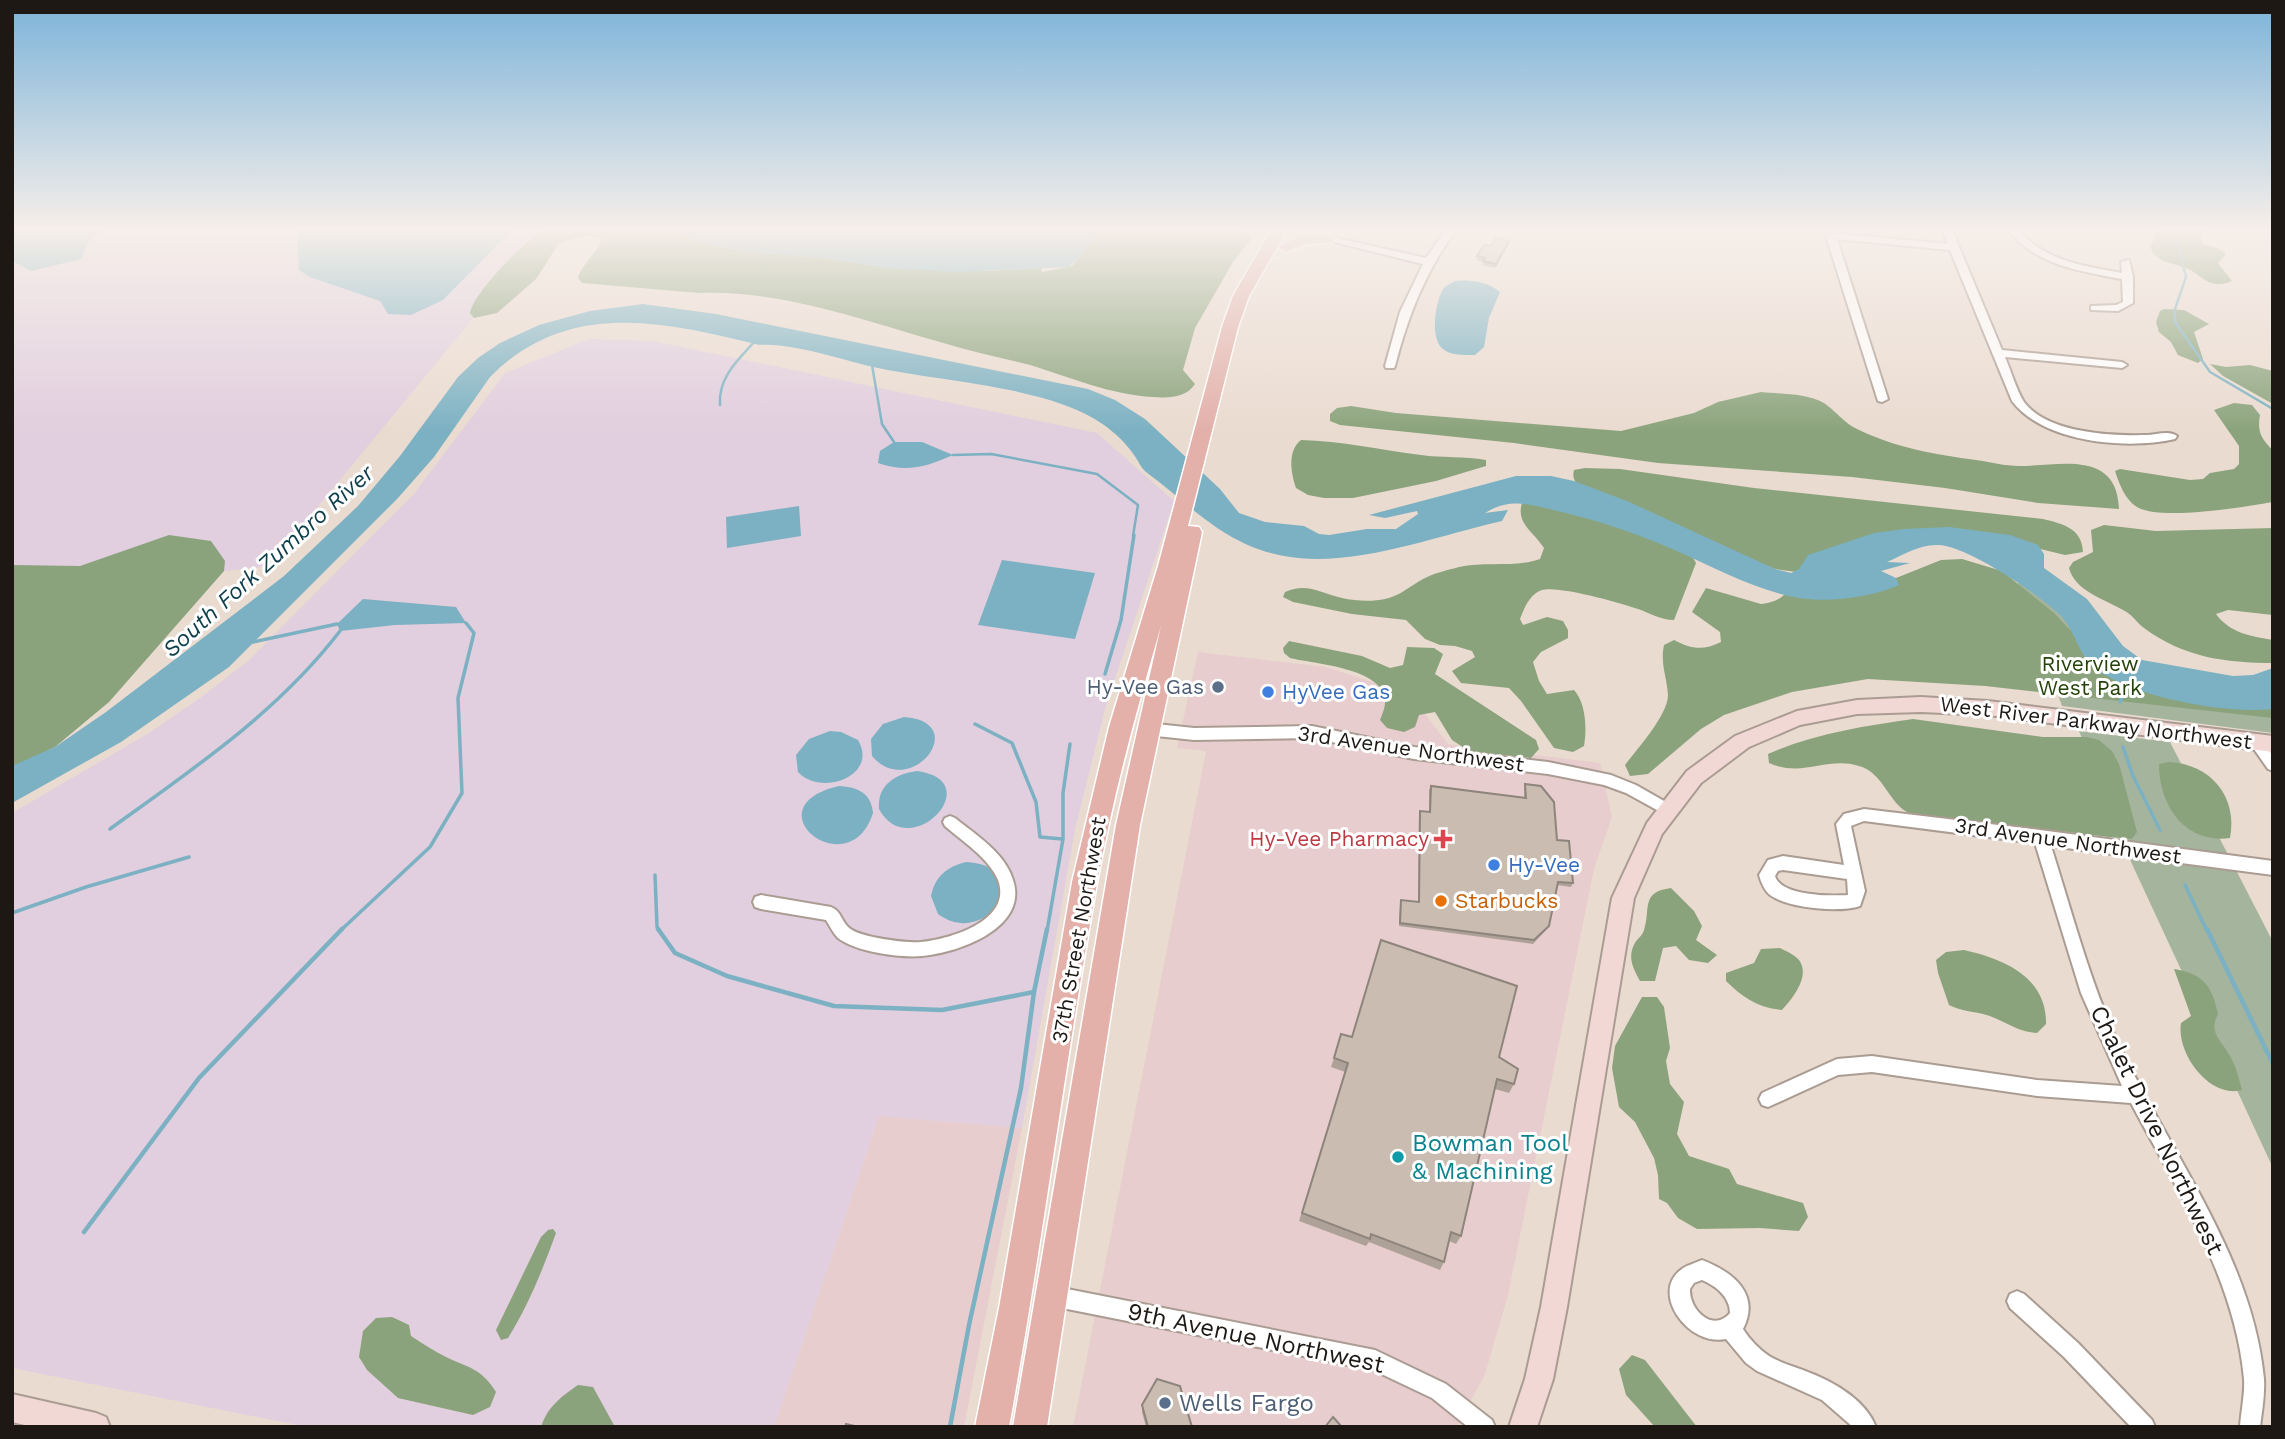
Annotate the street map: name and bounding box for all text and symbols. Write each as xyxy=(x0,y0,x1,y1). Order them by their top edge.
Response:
water label: South Fork Zumbro River xyxy=(157,459,380,663)
park label: Riverview West Park xyxy=(2038,651,2142,700)
place label: Hy-Vee Gas xyxy=(1086,674,1204,699)
marker: Hy-Vee Gas xyxy=(1210,679,1226,695)
place label: HyVee Gas xyxy=(1282,679,1390,704)
marker: HyVee Gas xyxy=(1260,684,1276,700)
street label: West River Parkway Northwest xyxy=(1939,691,2254,754)
street label: 3rd Avenue Northwest xyxy=(1296,720,1526,777)
street label: 3rd Avenue Northwest xyxy=(1953,812,2183,869)
street label: 37th Street Northwest xyxy=(1046,815,1111,1045)
place label: Hy-Vee Pharmacy xyxy=(1249,826,1429,851)
marker: Hy-Vee Pharmacy xyxy=(1435,831,1451,847)
place label: Hy-Vee xyxy=(1508,852,1580,877)
marker: Hy-Vee xyxy=(1486,857,1502,873)
place label: Starbucks xyxy=(1455,888,1558,913)
marker: Starbucks xyxy=(1433,893,1449,909)
street label: Chalet Drive Northwest xyxy=(2084,1001,2230,1259)
place label: Bowman Tool & Machining xyxy=(1412,1129,1569,1185)
marker: Bowman Tool & Machining xyxy=(1390,1149,1406,1165)
street label: 9th Avenue Northwest xyxy=(1125,1297,1387,1379)
place label: Wells Fargo xyxy=(1179,1389,1314,1417)
marker: Wells Fargo xyxy=(1157,1395,1173,1411)

